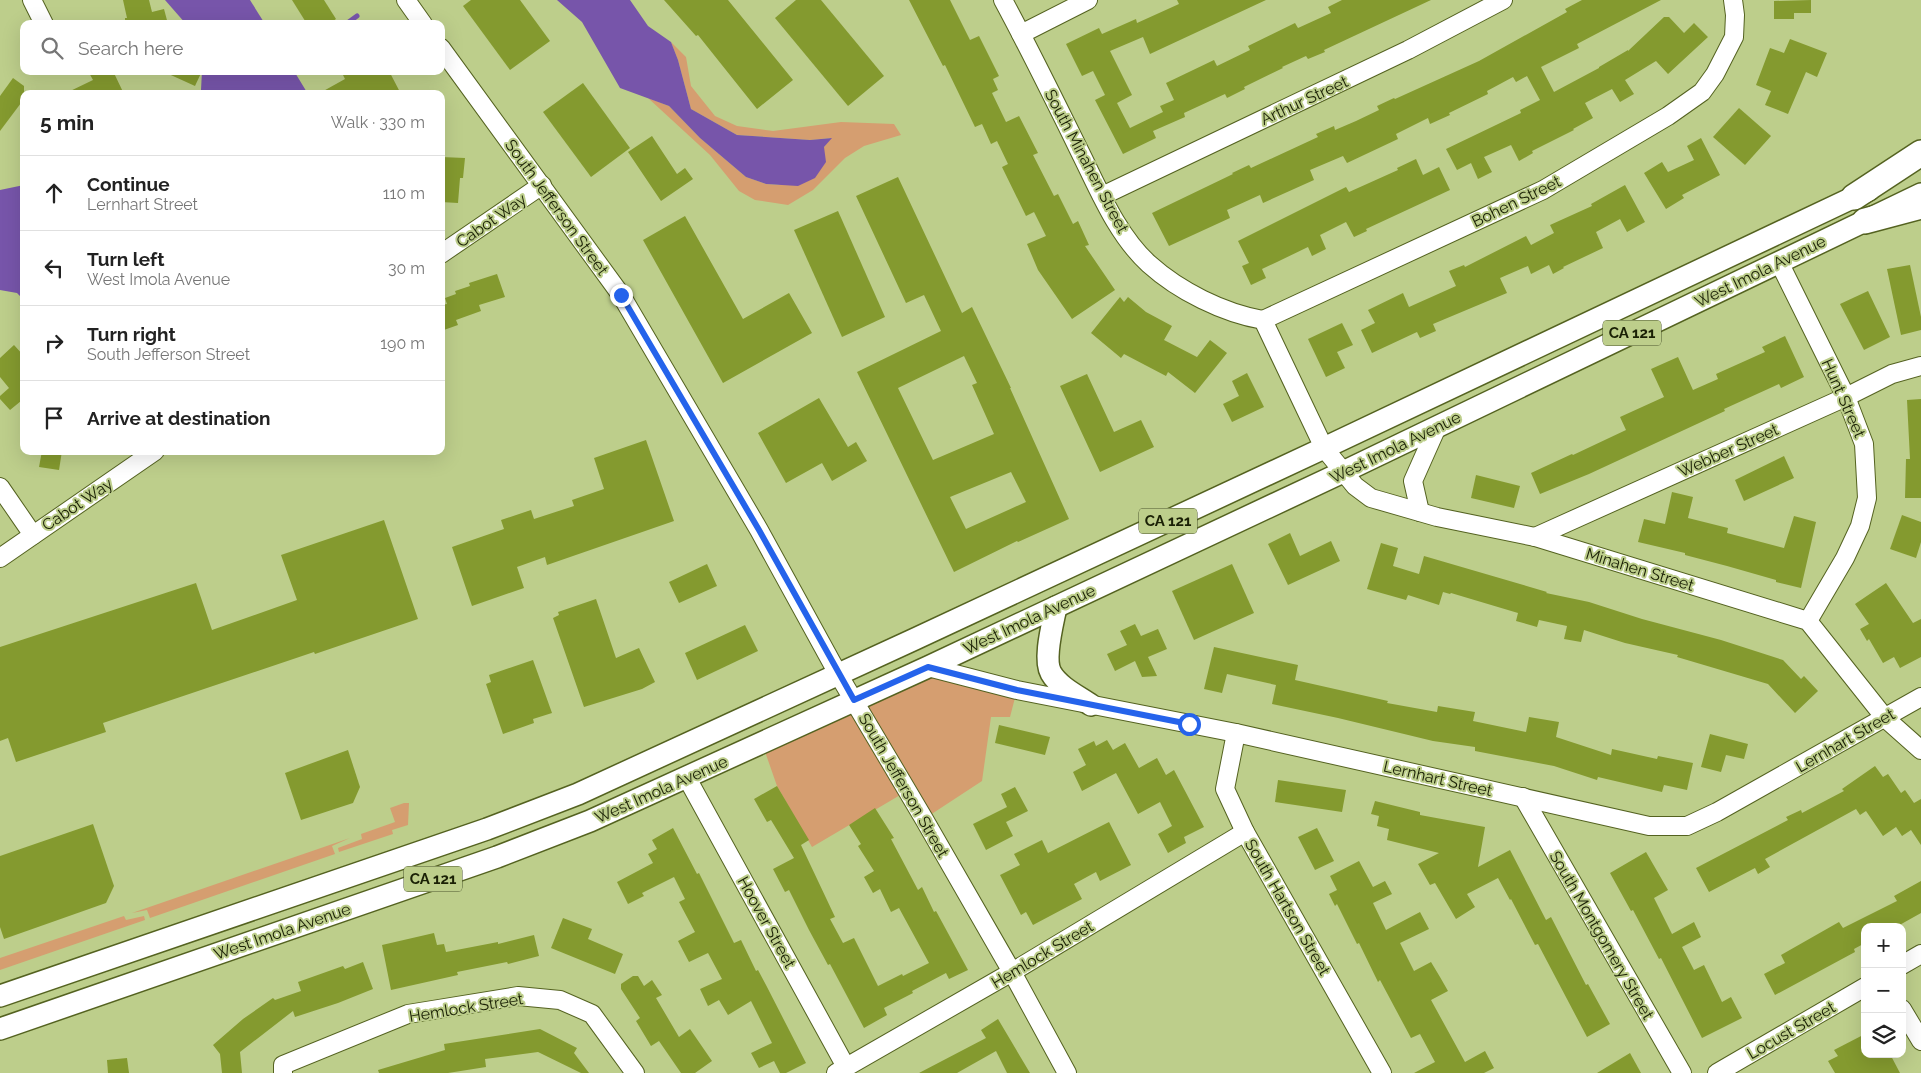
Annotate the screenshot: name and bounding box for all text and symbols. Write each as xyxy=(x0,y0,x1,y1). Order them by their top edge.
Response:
search box xyxy=(20,20,445,75)
icon: search xyxy=(38,34,66,62)
text: Search here xyxy=(78,37,184,59)
street label: Arthur Street xyxy=(1257,72,1352,129)
street label: South Minahen Street xyxy=(1041,86,1133,237)
text: 5 min xyxy=(40,110,94,135)
text: Walk · 330 m xyxy=(331,113,425,132)
street label: South Jefferson Street xyxy=(501,136,613,279)
street label: Bohen Street xyxy=(1469,171,1564,231)
text: Continue xyxy=(87,173,170,195)
icon: ahead xyxy=(40,179,68,207)
text: 110 m xyxy=(383,184,425,203)
street label: Cabot Way xyxy=(453,189,530,251)
text: Lernhart Street xyxy=(87,195,198,214)
street label: West Imola Avenue xyxy=(1692,232,1829,311)
text: Turn left xyxy=(87,248,164,270)
icon: left xyxy=(40,254,68,282)
text: 30 m xyxy=(388,259,425,278)
text: West Imola Avenue xyxy=(87,270,230,289)
route end xyxy=(610,284,633,307)
road number: CA 121 xyxy=(1603,320,1661,346)
text: Turn right xyxy=(87,323,176,345)
icon: right xyxy=(40,329,68,357)
text: 190 m xyxy=(380,334,425,353)
text: South Jefferson Street xyxy=(87,345,250,364)
street label: Hunt Street xyxy=(1818,356,1870,441)
icon: arrive xyxy=(40,404,68,432)
text: Arrive at destination xyxy=(87,407,271,429)
street label: West Imola Avenue xyxy=(1327,408,1464,487)
street label: Webber Street xyxy=(1675,420,1782,481)
street label: Cabot Way xyxy=(38,474,116,535)
road number: CA 121 xyxy=(1139,508,1197,534)
street label: Minahen Street xyxy=(1583,544,1697,595)
street label: West Imola Avenue xyxy=(960,581,1098,658)
street label: Lernhart Street xyxy=(1792,704,1899,776)
street label: South Jefferson Street xyxy=(855,710,953,861)
route start xyxy=(1178,713,1201,736)
street label: West Imola Avenue xyxy=(592,752,730,827)
street label: Lernhart Street xyxy=(1382,757,1495,800)
street label: South Hartson Street xyxy=(1241,836,1335,979)
street label: South Montgomery Street xyxy=(1546,848,1658,1023)
road number: CA 121 xyxy=(404,866,462,892)
street label: Hoover Street xyxy=(734,873,800,972)
street label: West Imola Avenue xyxy=(211,899,353,964)
street label: Hemlock Street xyxy=(988,916,1097,992)
map controls xyxy=(1861,923,1906,1058)
button: + xyxy=(1861,923,1906,968)
button: − xyxy=(1861,968,1906,1013)
street label: Hemlock Street xyxy=(408,989,525,1026)
street label: Locust Street xyxy=(1744,997,1839,1063)
button: layers xyxy=(1861,1013,1906,1058)

